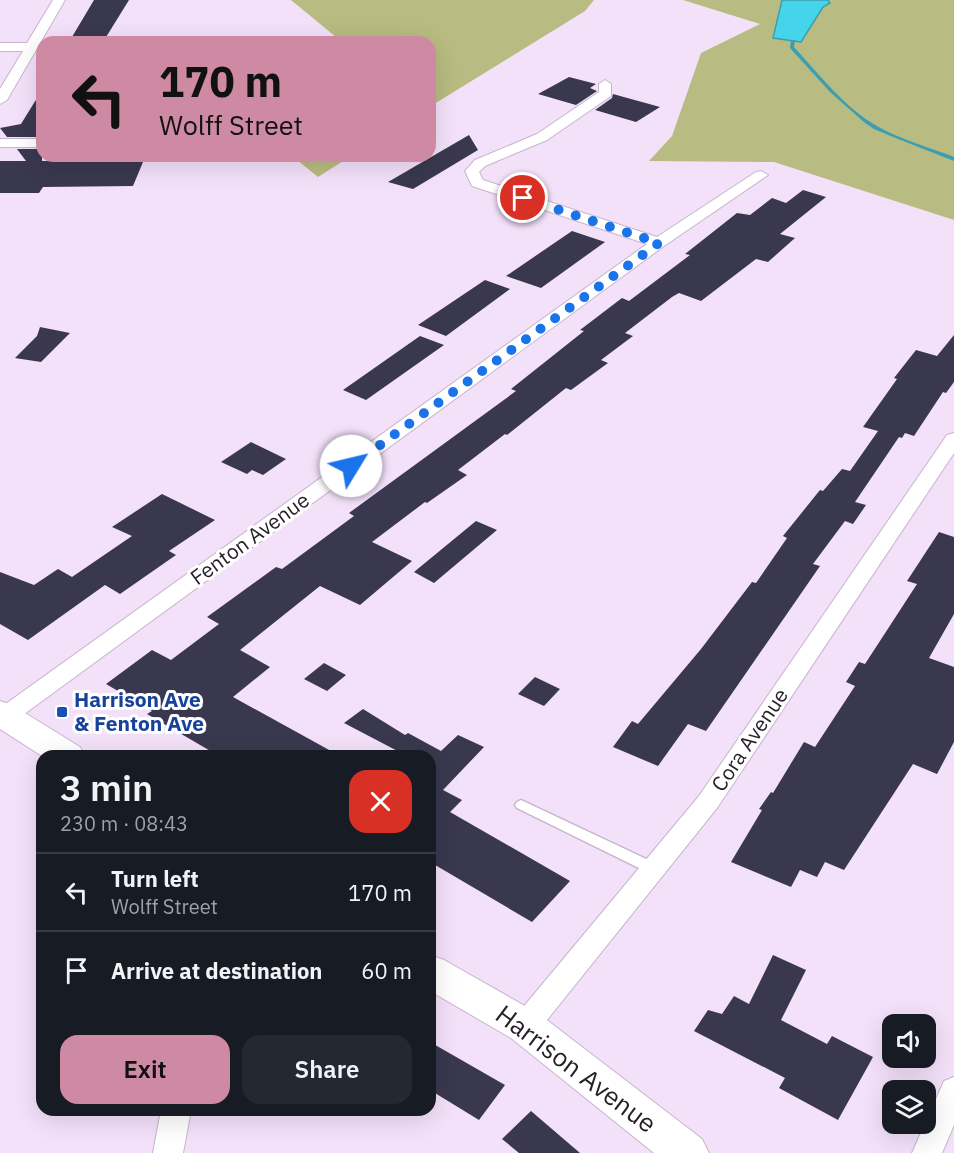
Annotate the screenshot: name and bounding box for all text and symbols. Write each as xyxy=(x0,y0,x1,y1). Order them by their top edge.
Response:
text: 170 m xyxy=(159,54,282,109)
icon: left xyxy=(60,60,138,138)
text: Wolff Street xyxy=(159,107,303,142)
pin xyxy=(497,172,548,223)
icon: arrive xyxy=(506,181,539,214)
position arrow xyxy=(319,434,383,498)
street label: Fenton Avenue xyxy=(184,486,315,591)
street label: Cora Avenue xyxy=(704,682,794,796)
place label: Harrison Ave & Fenton Ave xyxy=(74,685,204,737)
marker: Harrison Ave & Fenton Ave xyxy=(55,705,69,719)
text: 3 min xyxy=(60,764,153,811)
button: close xyxy=(349,770,412,833)
text: 230 m · 08:43 xyxy=(60,810,188,837)
text: Turn left xyxy=(111,864,199,893)
icon: left xyxy=(60,876,93,909)
text: 170 m xyxy=(348,878,412,907)
text: Wolff Street xyxy=(111,893,218,920)
icon: arrive xyxy=(60,954,93,987)
text: Arrive at destination xyxy=(111,956,322,985)
text: 60 m xyxy=(361,956,412,985)
street label: Harrison Avenue xyxy=(489,997,664,1140)
map controls xyxy=(882,1014,936,1134)
button: sound xyxy=(882,1014,936,1068)
button: Exit xyxy=(60,1035,230,1104)
button: Share xyxy=(242,1035,412,1104)
button: layers xyxy=(882,1080,936,1134)

